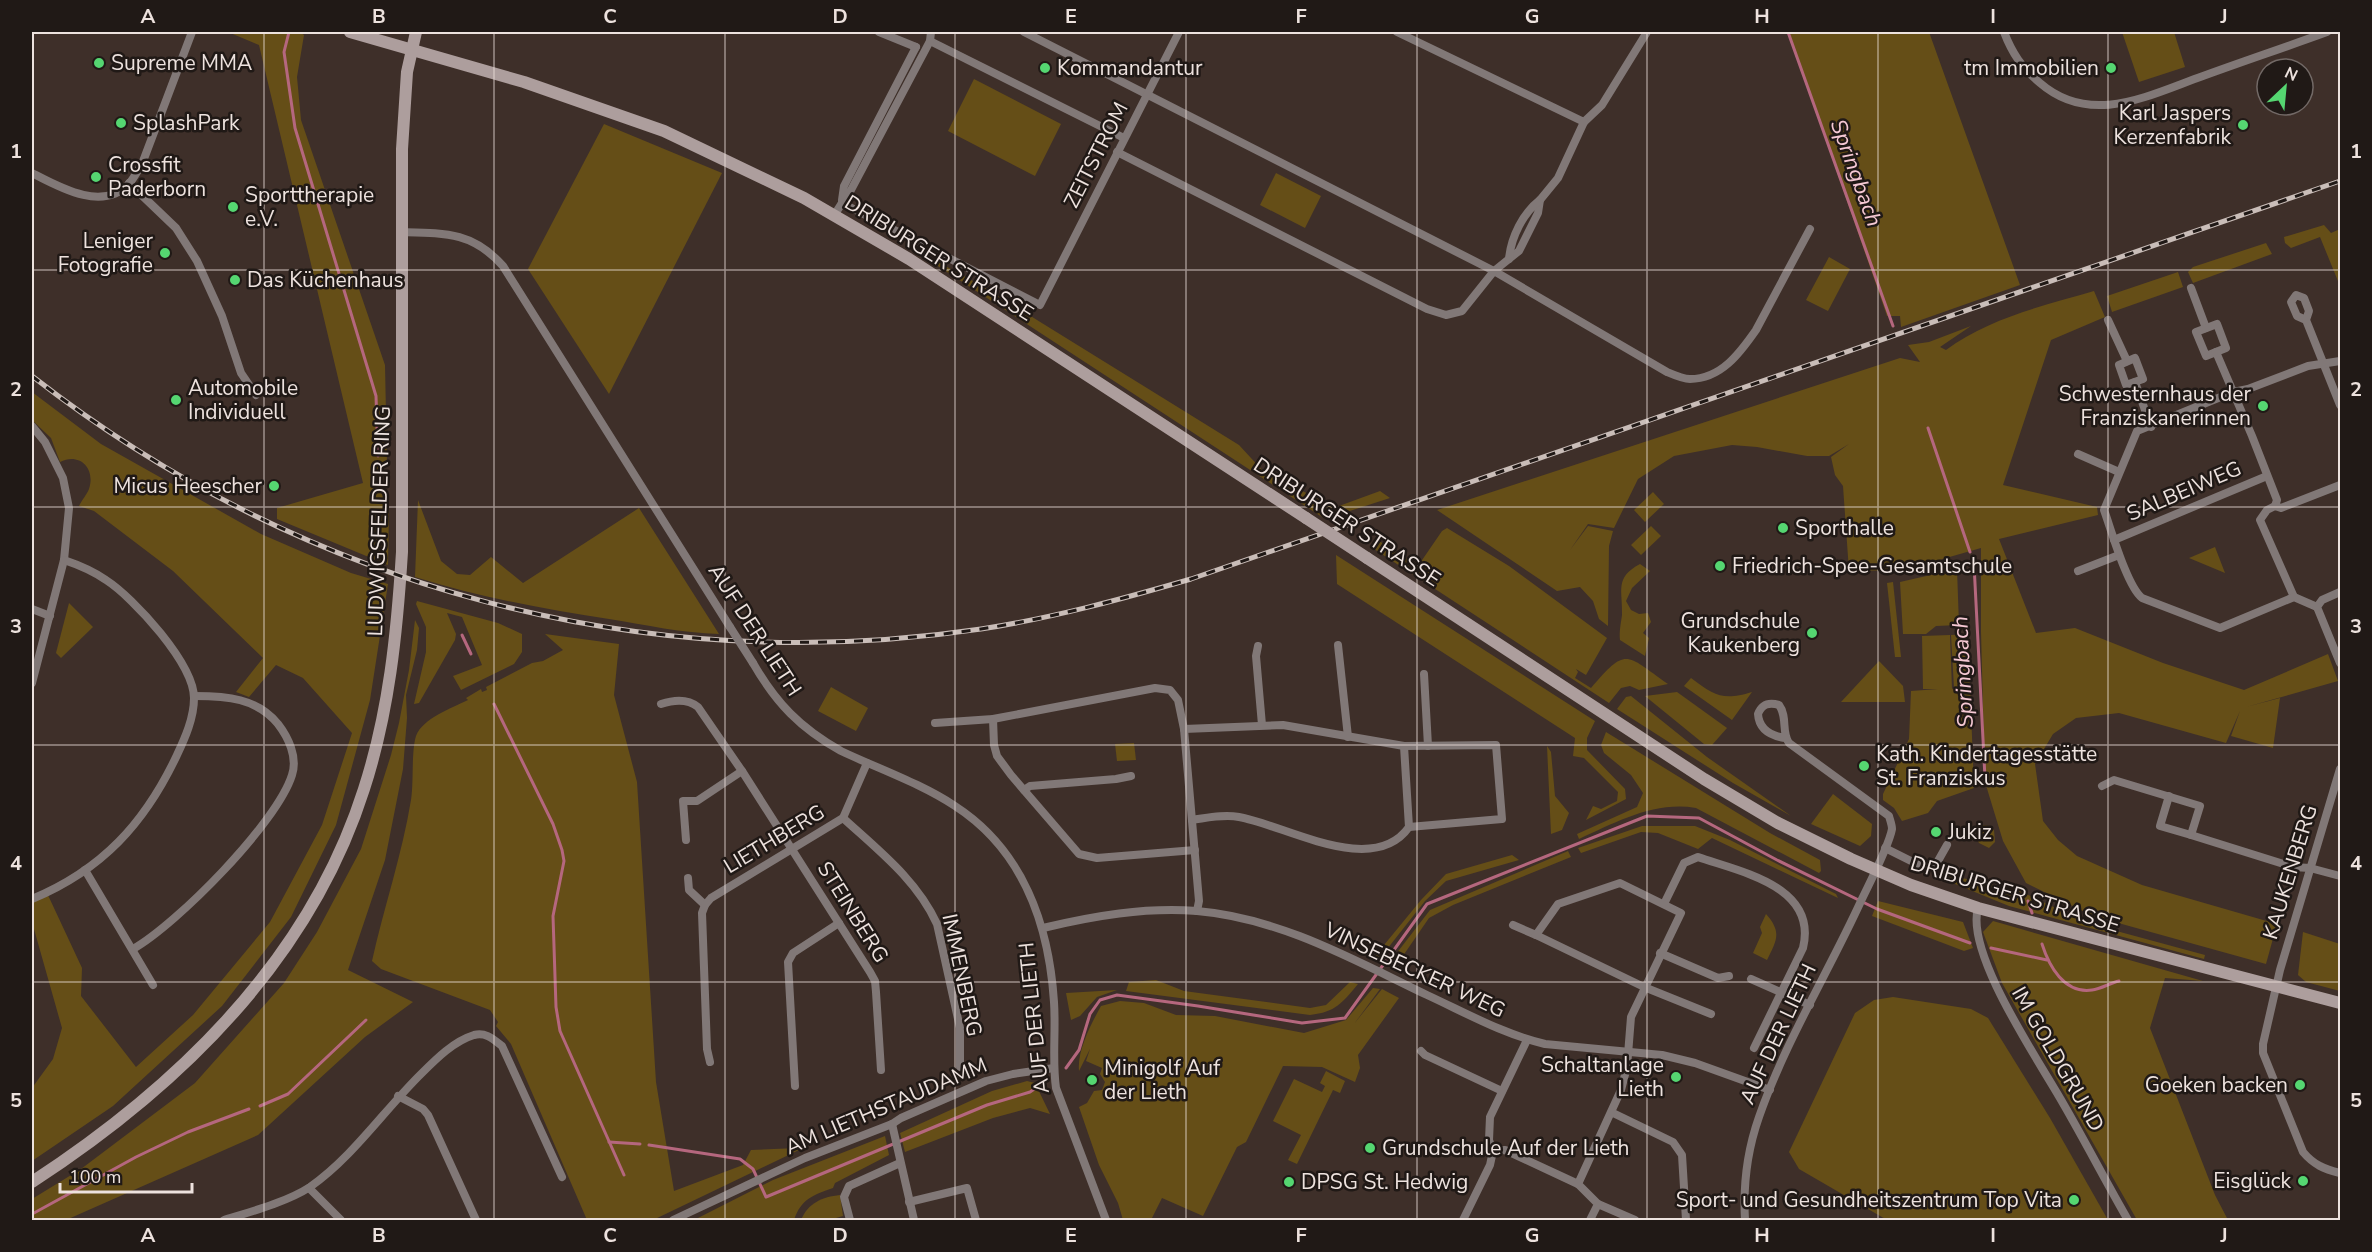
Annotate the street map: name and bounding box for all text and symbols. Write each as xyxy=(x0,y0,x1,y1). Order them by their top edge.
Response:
text: A xyxy=(141,3,156,30)
text: B xyxy=(372,3,386,30)
text: C xyxy=(603,3,617,30)
text: D xyxy=(832,3,848,30)
text: E xyxy=(1065,3,1077,30)
text: F xyxy=(1295,3,1307,30)
text: G xyxy=(1525,3,1539,30)
text: H xyxy=(1754,3,1770,30)
text: I xyxy=(1990,3,1996,30)
text: J xyxy=(2219,3,2228,30)
place label: Supreme MMA xyxy=(111,49,252,77)
place label: Kommandantur xyxy=(1057,54,1203,82)
place label: tm Immobilien xyxy=(1964,54,2099,82)
marker: Supreme MMA xyxy=(92,56,106,70)
north arrow xyxy=(2255,57,2315,117)
marker: Kommandantur xyxy=(1038,61,1052,75)
marker: tm Immobilien xyxy=(2104,61,2118,75)
text: N xyxy=(2281,62,2301,87)
street label: ZEITSTROM xyxy=(1057,97,1135,213)
place label: Karl Jaspers Kerzenfabrik xyxy=(2114,99,2231,151)
place label: SplashPark xyxy=(133,109,240,137)
water label: Springbach xyxy=(1823,115,1889,231)
marker: SplashPark xyxy=(114,116,128,130)
marker: Karl Jaspers Kerzenfabrik xyxy=(2236,118,2250,132)
text: 1 xyxy=(10,138,22,165)
text: 1 xyxy=(2350,138,2362,165)
place label: Crossfit Paderborn xyxy=(108,151,206,203)
marker: Crossfit Paderborn xyxy=(89,170,103,184)
place label: Sporttherapie e.V. xyxy=(245,181,374,233)
street label: DRIBURGER STRASSE xyxy=(839,188,1039,328)
marker: Sporttherapie e.V. xyxy=(226,200,240,214)
place label: Leniger Fotografie xyxy=(58,227,153,279)
marker: Leniger Fotografie xyxy=(158,246,172,260)
place label: Das Küchenhaus xyxy=(247,266,404,294)
marker: Das Küchenhaus xyxy=(228,273,242,287)
place label: Automobile Individuell xyxy=(188,374,298,426)
text: 2 xyxy=(10,376,22,403)
text: 2 xyxy=(2350,376,2362,403)
place label: Schwesternhaus der Franziskanerinnen xyxy=(2059,380,2251,432)
marker: Automobile Individuell xyxy=(169,393,183,407)
marker: Schwesternhaus der Franziskanerinnen xyxy=(2256,399,2270,413)
street label: LUDWIGSFELDER RING xyxy=(361,405,397,637)
street label: DRIBURGER STRASSE xyxy=(1248,451,1446,593)
street label: SALBEIWEG xyxy=(2122,454,2246,528)
place label: Micus Heescher xyxy=(113,472,262,500)
marker: Micus Heescher xyxy=(267,479,281,493)
place label: Sporthalle xyxy=(1795,514,1894,542)
marker: Sporthalle xyxy=(1776,521,1790,535)
place label: Friedrich-Spee-Gesamtschule xyxy=(1732,552,2012,580)
street label: AUF DER LIETH xyxy=(702,559,808,701)
marker: Friedrich-Spee-Gesamtschule xyxy=(1713,559,1727,573)
place label: Grundschule Kaukenberg xyxy=(1680,607,1800,659)
text: 3 xyxy=(10,613,22,640)
text: 3 xyxy=(2350,613,2362,640)
water label: Springbach xyxy=(1945,615,1981,729)
marker: Grundschule Kaukenberg xyxy=(1805,626,1819,640)
place label: Kath. Kindertagesstätte St. Franziskus xyxy=(1876,740,2097,792)
marker: Kath. Kindertagesstätte St. Franziskus xyxy=(1857,759,1871,773)
street label: LIETHBERG xyxy=(718,798,830,880)
street label: KAUKENBERG xyxy=(2256,801,2324,943)
place label: Jukiz xyxy=(1947,818,1992,846)
marker: Jukiz xyxy=(1929,825,1943,839)
street label: DRIBURGER STRASSE xyxy=(1907,849,2123,939)
text: 4 xyxy=(10,850,22,877)
text: 4 xyxy=(2350,850,2362,877)
street label: STEINBERG xyxy=(811,856,895,968)
street label: IMMENBERG xyxy=(935,911,989,1039)
street label: VINSEBECKER WEG xyxy=(1319,915,1510,1024)
street label: AUF DER LIETH xyxy=(1012,941,1056,1095)
street label: AUF DER LIETH xyxy=(1733,959,1823,1109)
street label: IM GOLDGRUND xyxy=(2005,982,2111,1136)
street label: AM LIETHSTAUDAMM xyxy=(781,1051,991,1161)
place label: Schaltanlage Lieth xyxy=(1541,1051,1664,1103)
place label: Minigolf Auf der Lieth xyxy=(1104,1054,1221,1106)
marker: Schaltanlage Lieth xyxy=(1669,1070,1683,1084)
place label: Goeken backen xyxy=(2145,1071,2288,1099)
marker: Minigolf Auf der Lieth xyxy=(1085,1073,1099,1087)
marker: Goeken backen xyxy=(2293,1078,2307,1092)
text: 5 xyxy=(10,1087,22,1114)
text: 5 xyxy=(2350,1087,2362,1114)
place label: Grundschule Auf der Lieth xyxy=(1382,1134,1629,1162)
marker: Grundschule Auf der Lieth xyxy=(1363,1141,1377,1155)
scale bar xyxy=(60,1156,192,1194)
text: 100 m xyxy=(69,1165,121,1189)
place label: Eisglück xyxy=(2213,1167,2291,1195)
place label: DPSG St. Hedwig xyxy=(1301,1168,1468,1196)
marker: Eisglück xyxy=(2296,1174,2310,1188)
marker: DPSG St. Hedwig xyxy=(1282,1175,1296,1189)
place label: Sport- und Gesundheitszentrum Top Vita xyxy=(1676,1186,2062,1214)
marker: Sport- und Gesundheitszentrum Top Vita xyxy=(2067,1193,2081,1207)
text: A xyxy=(141,1222,156,1249)
text: B xyxy=(372,1222,386,1249)
text: C xyxy=(603,1222,617,1249)
text: D xyxy=(832,1222,848,1249)
text: E xyxy=(1065,1222,1077,1249)
text: F xyxy=(1295,1222,1307,1249)
text: G xyxy=(1525,1222,1539,1249)
text: H xyxy=(1754,1222,1770,1249)
text: I xyxy=(1990,1222,1996,1249)
text: J xyxy=(2219,1222,2228,1249)

